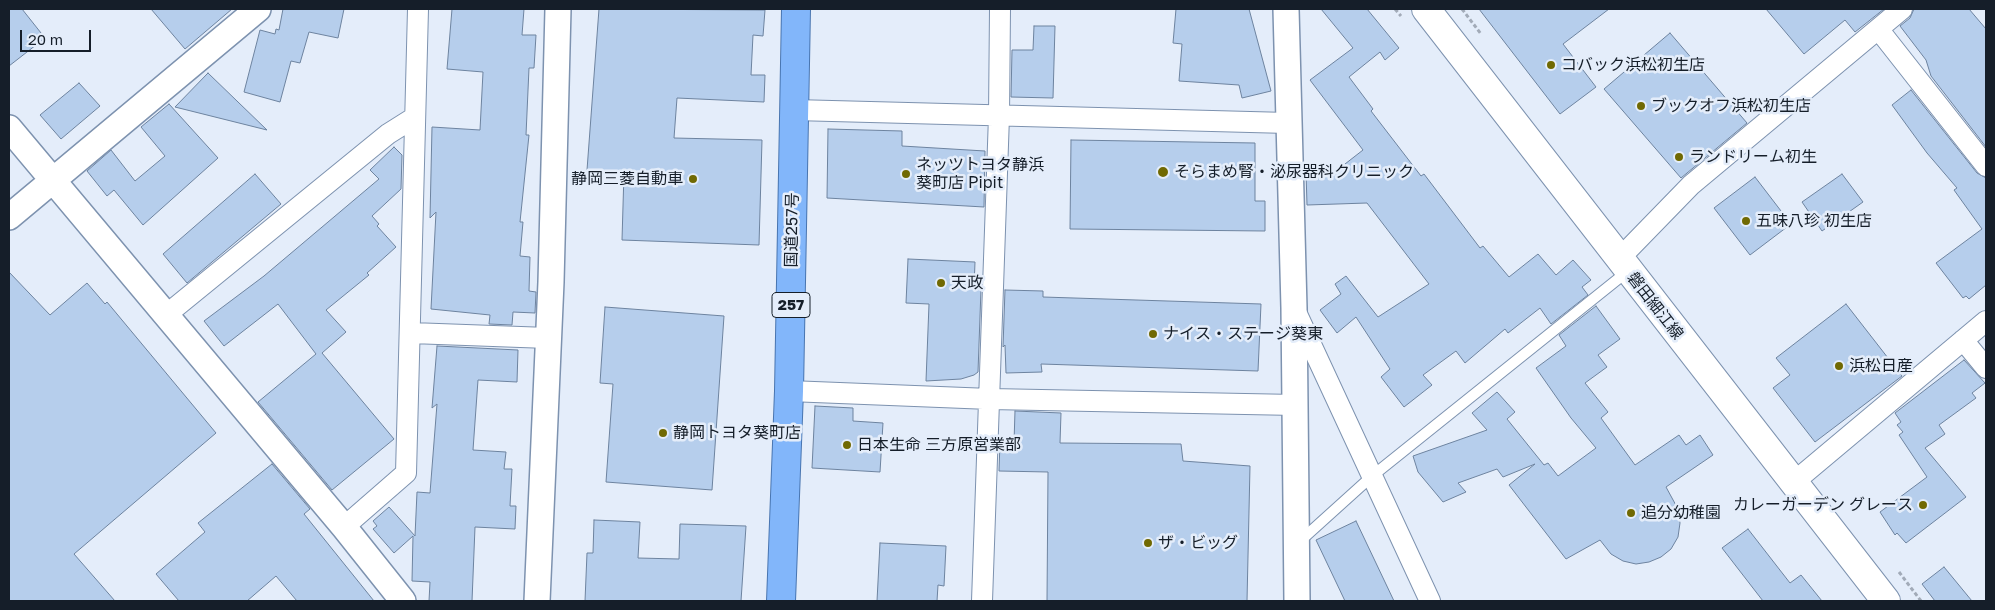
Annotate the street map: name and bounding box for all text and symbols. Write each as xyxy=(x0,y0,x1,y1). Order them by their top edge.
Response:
scale bar xyxy=(22,20,94,52)
text: 20 m xyxy=(28,30,63,48)
place label: コバック浜松初生店 xyxy=(1561,55,1705,75)
marker: コバック浜松初生店 xyxy=(1545,59,1557,71)
place label: ブックオフ浜松初生店 xyxy=(1651,96,1811,116)
marker: ブックオフ浜松初生店 xyxy=(1635,100,1647,112)
place label: ランドリーム初生 xyxy=(1689,147,1817,167)
marker: ランドリーム初生 xyxy=(1673,151,1685,163)
place label: ネッツトヨタ静浜 葵町店 Pipit xyxy=(916,155,1044,193)
place label: そらまめ腎・泌尿器科クリニック xyxy=(1174,162,1414,182)
marker: そらまめ腎・泌尿器科クリニック xyxy=(1156,165,1170,179)
marker: ネッツトヨタ静浜 葵町店 Pipit xyxy=(900,168,912,180)
place label: 静岡三菱自動車 xyxy=(571,169,683,189)
marker: 静岡三菱自動車 xyxy=(687,173,699,185)
street label: 国道257号 xyxy=(782,192,802,268)
place label: 五味八珍 初生店 xyxy=(1756,211,1872,231)
marker: 五味八珍 初生店 xyxy=(1740,215,1752,227)
street label: 磐田細江線 xyxy=(1623,269,1687,343)
place label: 天政 xyxy=(951,273,983,293)
marker: 天政 xyxy=(935,277,947,289)
road number: 257 xyxy=(772,292,810,318)
place label: ナイス・ステージ葵東 xyxy=(1163,324,1323,344)
marker: ナイス・ステージ葵東 xyxy=(1147,328,1159,340)
place label: 浜松日産 xyxy=(1849,356,1913,376)
marker: 浜松日産 xyxy=(1833,360,1845,372)
place label: 静岡トヨタ葵町店 xyxy=(673,423,801,443)
marker: 静岡トヨタ葵町店 xyxy=(657,427,669,439)
place label: 日本生命 三方原営業部 xyxy=(857,435,1021,455)
marker: 日本生命 三方原営業部 xyxy=(841,439,853,451)
place label: カレーガーデン グレース xyxy=(1733,495,1913,515)
marker: カレーガーデン グレース xyxy=(1917,499,1929,511)
place label: 追分幼稚園 xyxy=(1641,503,1721,523)
marker: 追分幼稚園 xyxy=(1625,507,1637,519)
place label: ザ・ビッグ xyxy=(1158,533,1238,553)
marker: ザ・ビッグ xyxy=(1142,537,1154,549)

